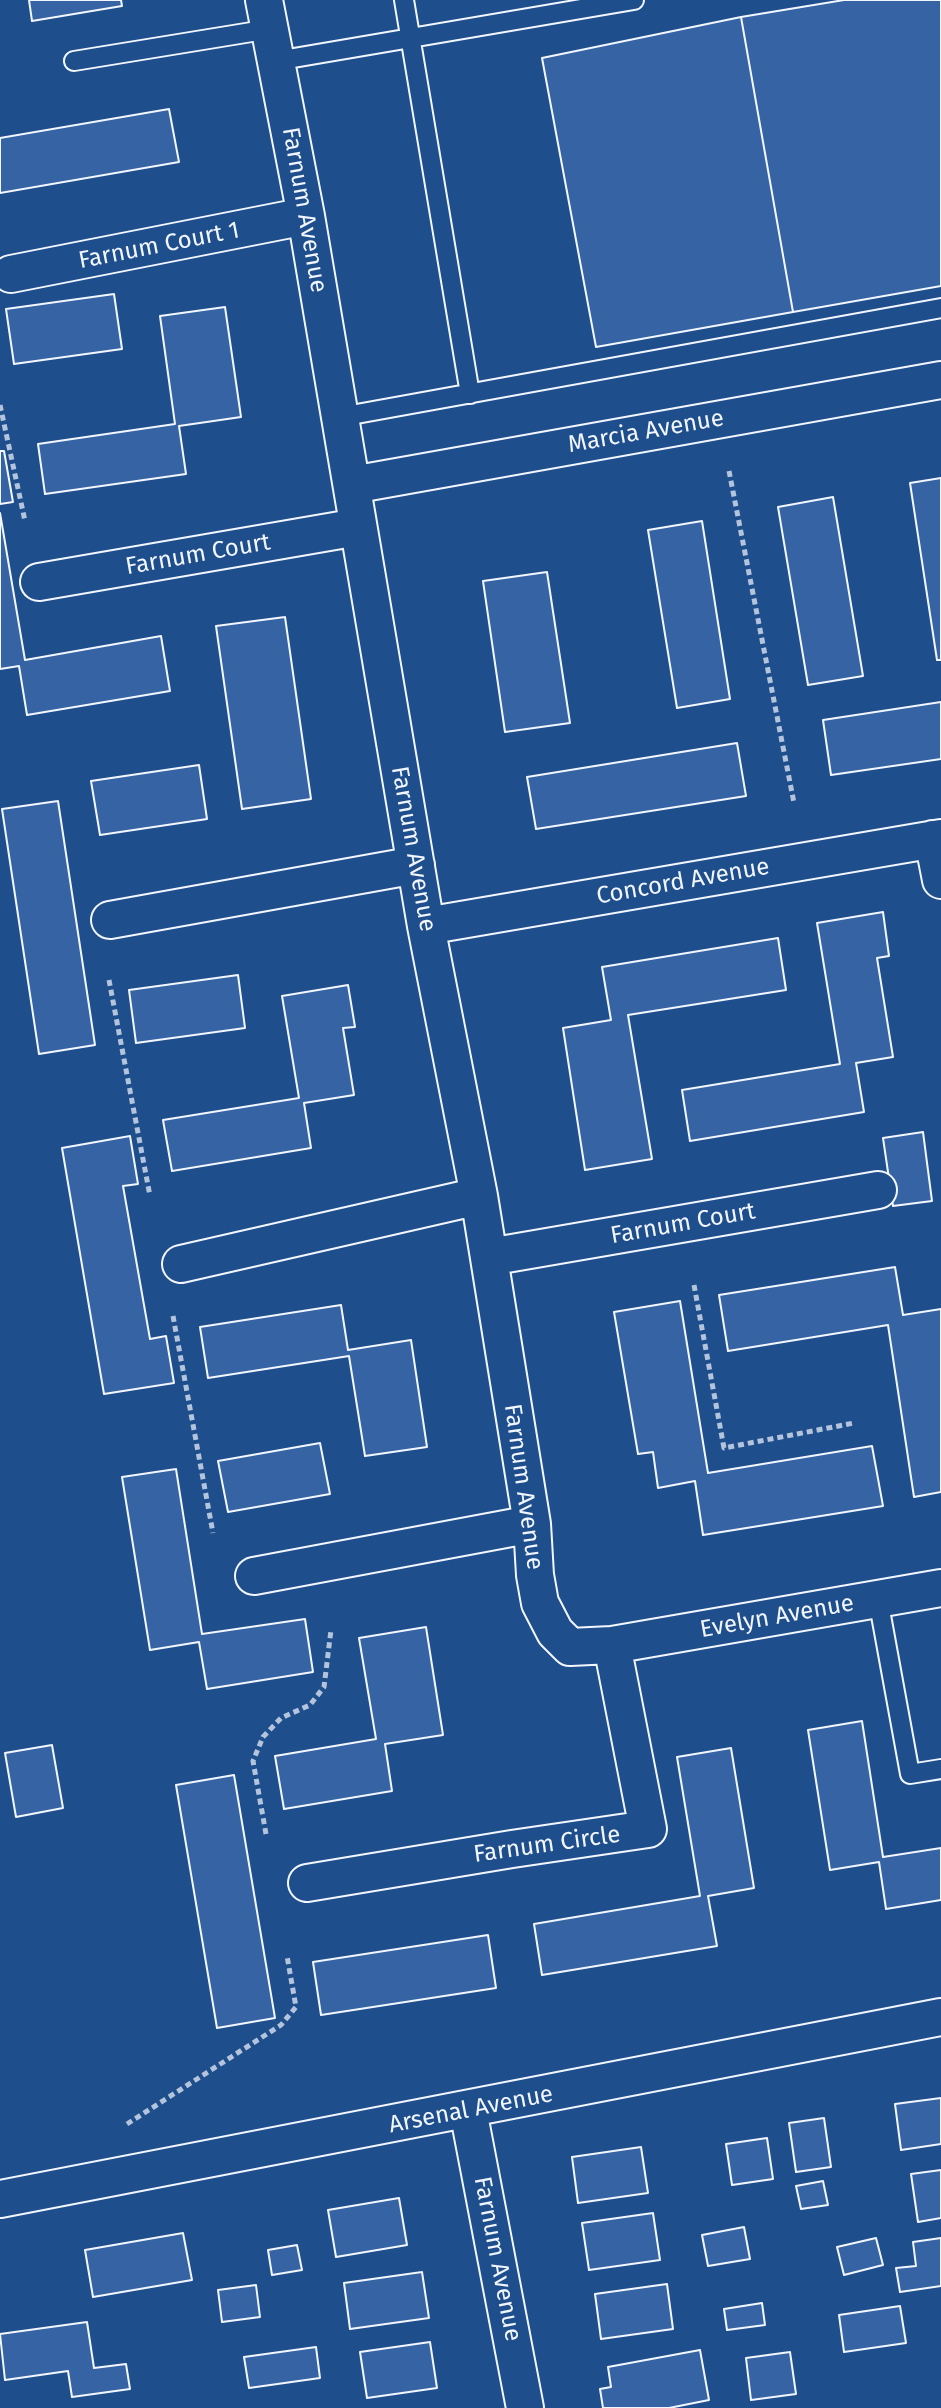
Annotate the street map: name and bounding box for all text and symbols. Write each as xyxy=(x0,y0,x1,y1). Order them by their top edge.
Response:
street label: Farnum Avenue xyxy=(275,125,333,295)
street label: Farnum Court 1 xyxy=(76,216,242,276)
street label: Marcia Avenue xyxy=(566,404,726,460)
street label: Farnum Court xyxy=(123,528,273,582)
street label: Farnum Avenue xyxy=(384,764,442,934)
street label: Concord Avenue xyxy=(594,853,772,911)
street label: Farnum Court xyxy=(608,1197,758,1251)
street label: Farnum Avenue xyxy=(497,1402,549,1572)
street label: Evelyn Avenue xyxy=(698,1589,856,1645)
street label: Farnum Circle xyxy=(472,1820,622,1870)
street label: Arsenal Avenue xyxy=(386,2080,556,2140)
street label: Farnum Avenue xyxy=(467,2174,527,2344)

